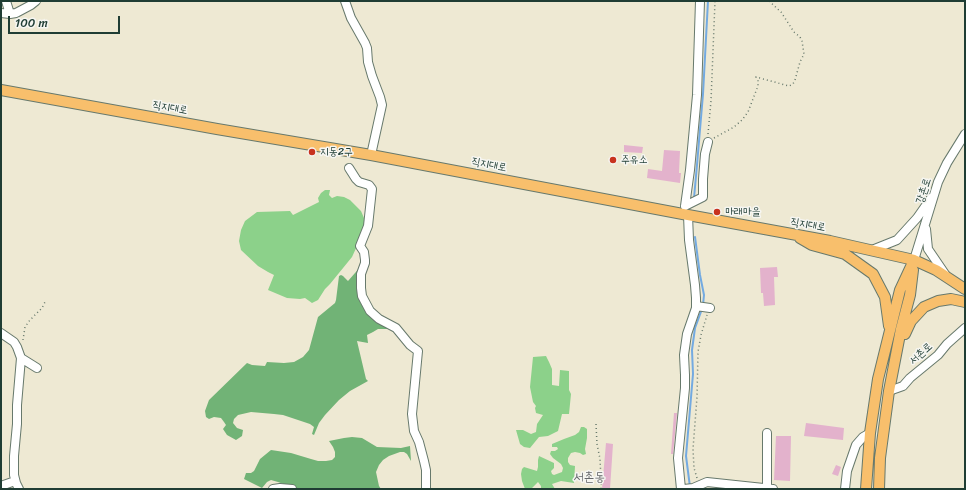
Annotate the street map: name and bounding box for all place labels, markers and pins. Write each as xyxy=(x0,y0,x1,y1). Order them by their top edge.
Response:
place label: 지동2구 xyxy=(320,145,353,159)
marker: 지동2구 xyxy=(307,147,317,157)
place label: 주유소 xyxy=(621,153,648,167)
marker: 주유소 xyxy=(608,155,618,165)
place label: 마래마을 xyxy=(725,205,760,219)
marker: 마래마을 xyxy=(712,207,722,217)

